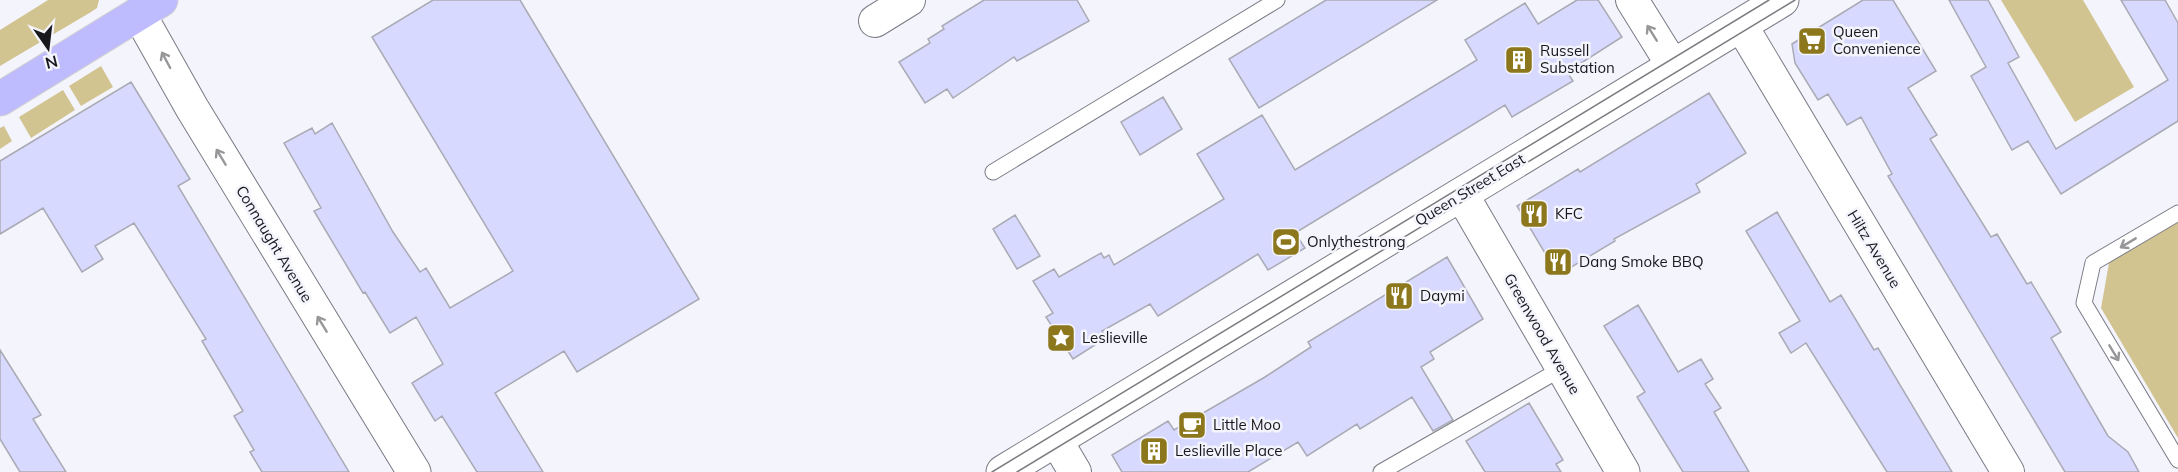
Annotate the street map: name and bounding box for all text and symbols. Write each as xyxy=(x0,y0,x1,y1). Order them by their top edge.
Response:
north arrow xyxy=(18,18,78,78)
place label: Queen Convenience xyxy=(1833,22,1921,58)
one-way arrow xyxy=(1646,25,1658,42)
supermarket icon: Queen Convenience xyxy=(1796,25,1828,57)
place label: Russell Substation xyxy=(1540,41,1615,77)
building icon: Russell Substation xyxy=(1503,44,1535,76)
text: N xyxy=(43,51,60,74)
one-way arrow xyxy=(160,52,171,70)
one-way arrow xyxy=(215,149,227,166)
street label: Queen Street East xyxy=(1411,149,1528,230)
street label: Connaught Avenue xyxy=(232,182,317,306)
restaurant icon: KFC xyxy=(1518,198,1550,230)
place label: KFC xyxy=(1555,204,1583,223)
street label: Hiltz Avenue xyxy=(1844,206,1905,291)
sports icon: Onlythestrong xyxy=(1270,226,1302,258)
place label: Onlythestrong xyxy=(1307,232,1406,251)
one-way arrow xyxy=(2120,237,2137,249)
restaurant icon: Dang Smoke BBQ xyxy=(1542,246,1574,278)
place label: Dang Smoke BBQ xyxy=(1579,252,1704,271)
street label: Greenwood Avenue xyxy=(1500,270,1585,398)
restaurant icon: Daymi xyxy=(1383,280,1415,312)
place label: Daymi xyxy=(1420,286,1465,305)
one-way arrow xyxy=(315,316,327,333)
place icon: Leslieville xyxy=(1045,322,1077,354)
place label: Leslieville xyxy=(1082,328,1148,347)
one-way arrow xyxy=(2108,344,2120,361)
cafe icon: Little Moo xyxy=(1176,409,1208,441)
place label: Little Moo xyxy=(1213,415,1281,434)
building icon: Leslieville Place xyxy=(1138,435,1170,467)
place label: Leslieville Place xyxy=(1175,441,1282,460)

